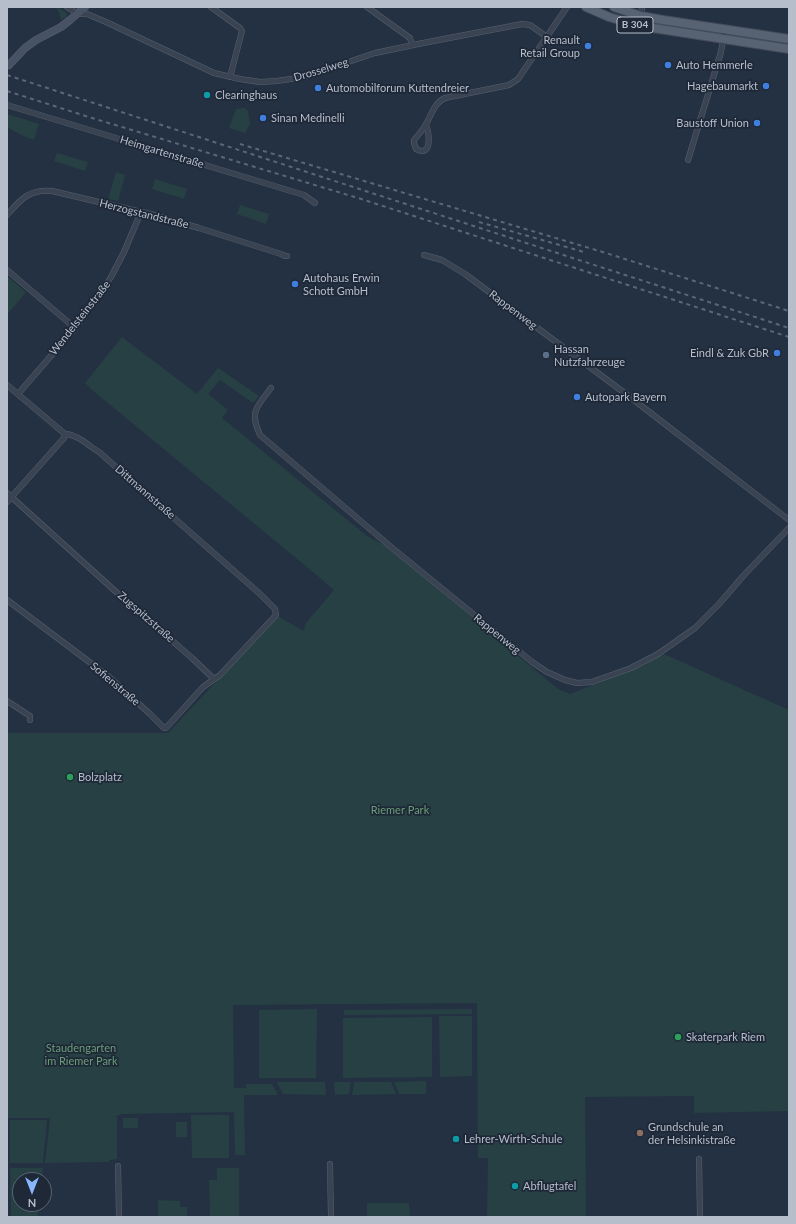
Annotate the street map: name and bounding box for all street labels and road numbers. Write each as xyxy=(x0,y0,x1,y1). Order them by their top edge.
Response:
road number: B 304 xyxy=(617,17,653,33)
street label: Drosselweg xyxy=(292,55,350,85)
street label: Heimgartenstraße xyxy=(118,133,206,171)
street label: Herzogstandstraße xyxy=(98,197,190,231)
street label: Wendelsteinstraße xyxy=(47,278,113,358)
street label: Rappenweg xyxy=(486,288,540,332)
street label: Dittmannstraße xyxy=(112,462,178,522)
street label: Zugspitzstraße xyxy=(115,589,177,645)
street label: Rappenweg xyxy=(471,611,523,657)
street label: Sofienstraße xyxy=(88,659,142,709)

